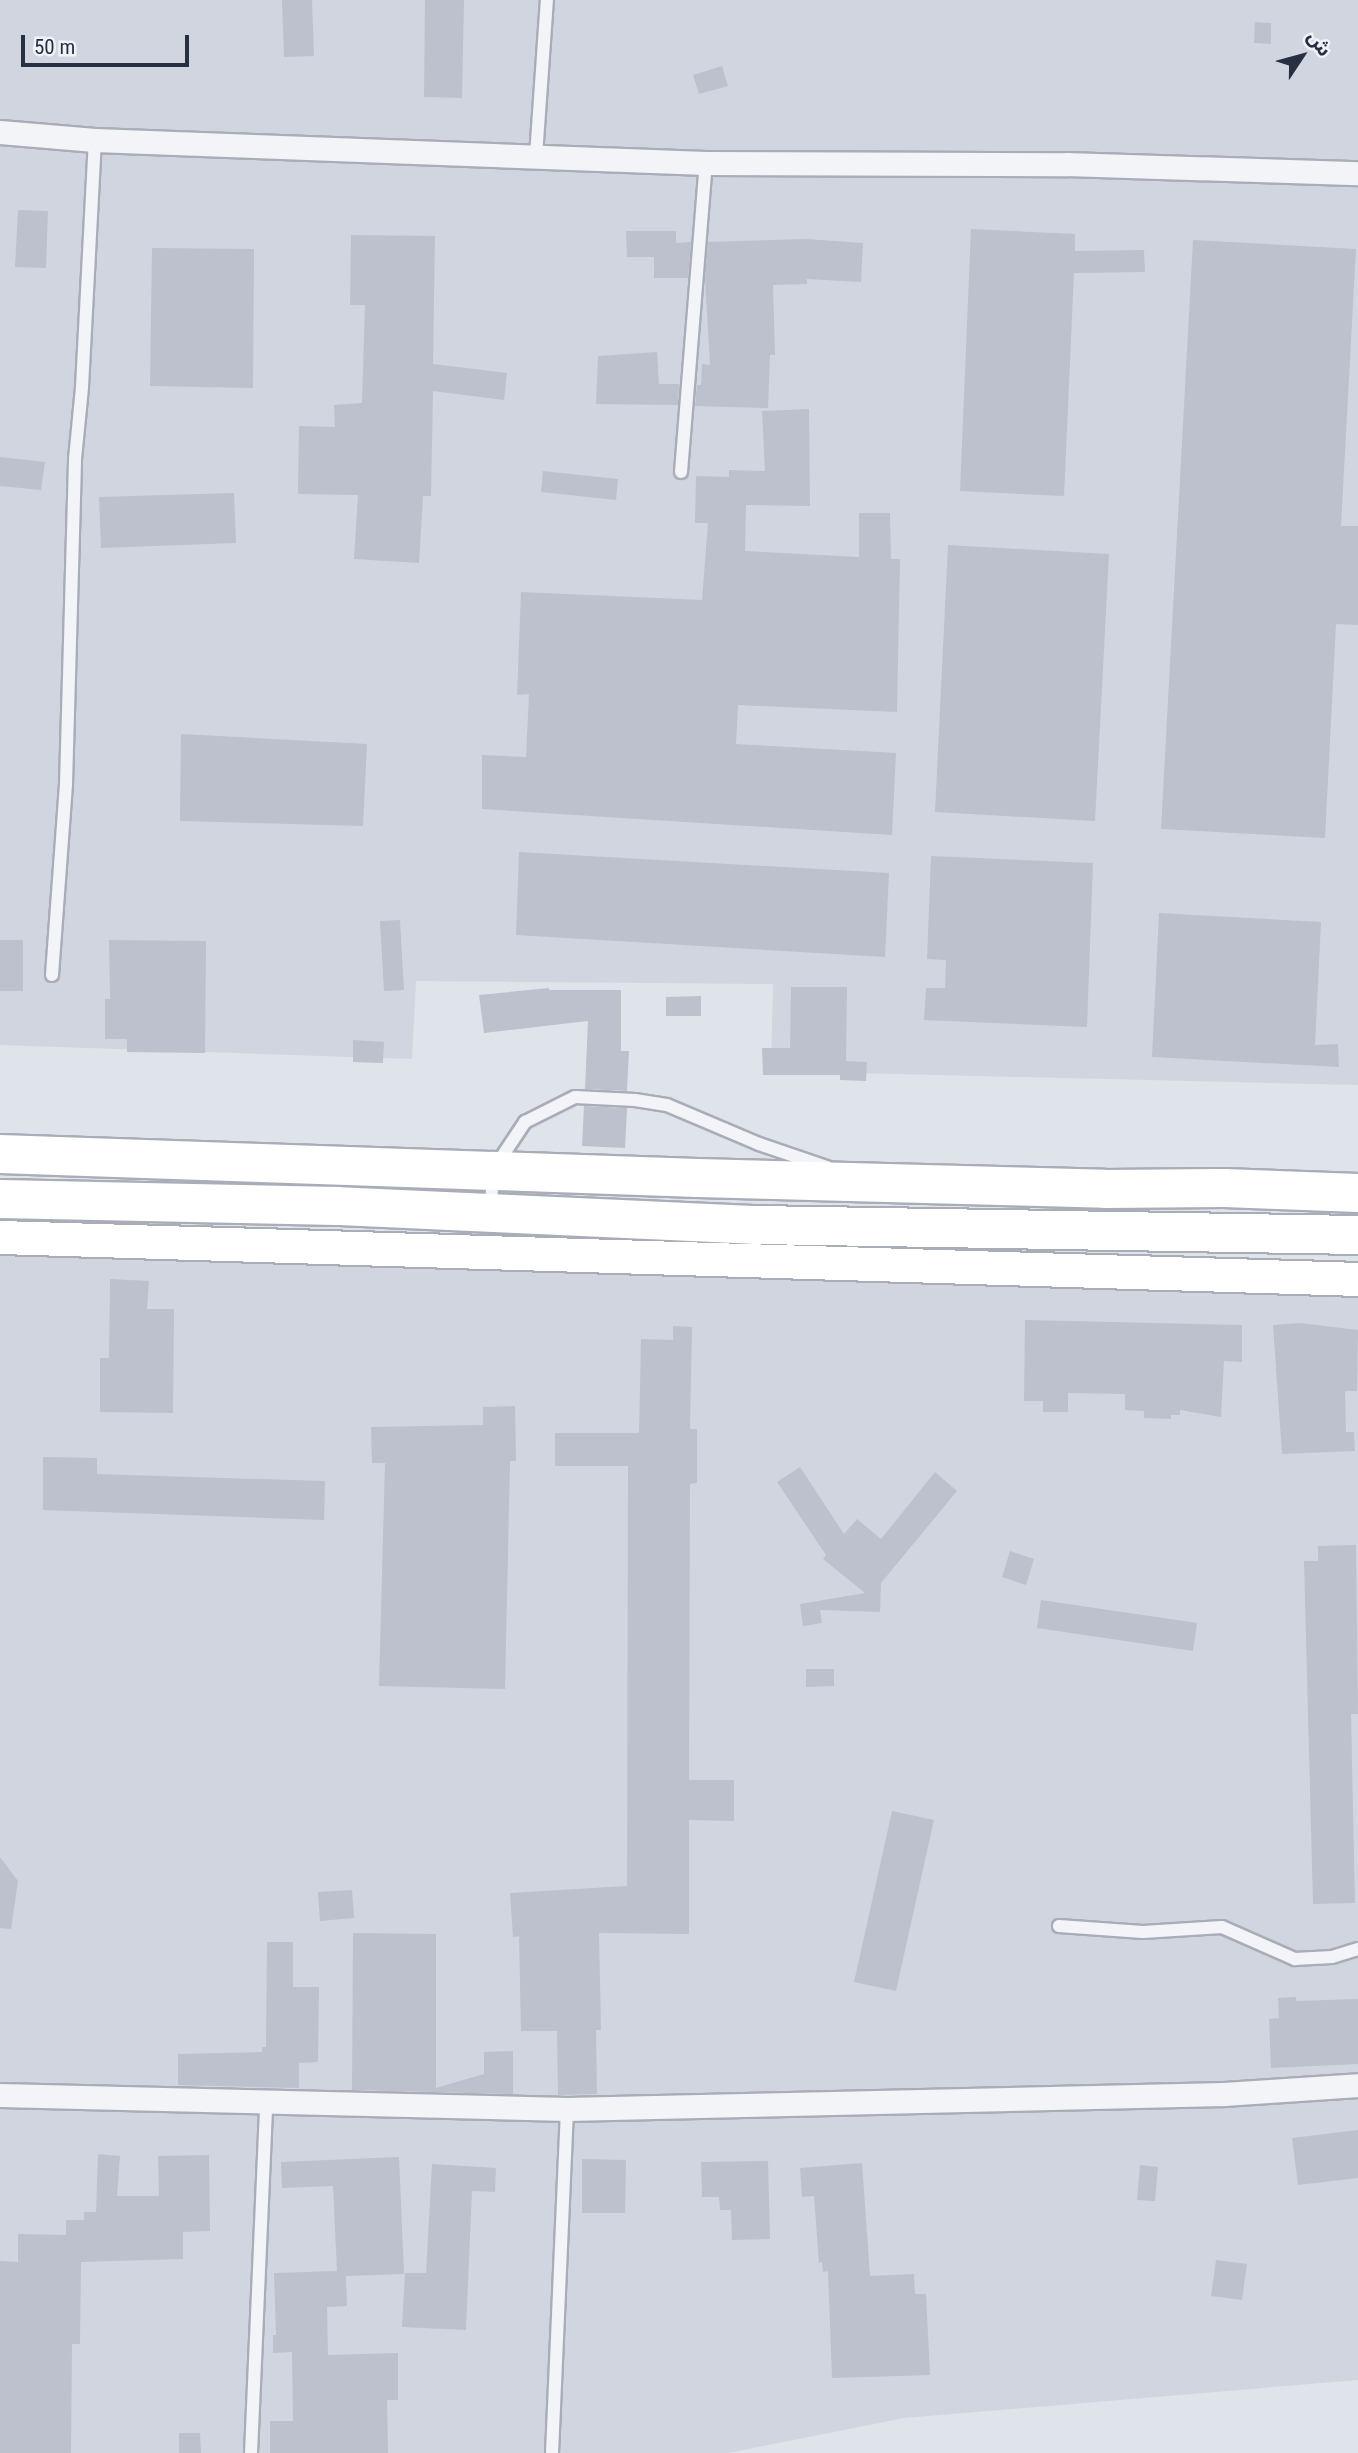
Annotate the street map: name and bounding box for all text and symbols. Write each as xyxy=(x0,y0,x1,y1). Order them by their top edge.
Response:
scale bar xyxy=(24,21,192,65)
north arrow xyxy=(1267,21,1337,91)
text: ش xyxy=(1302,26,1336,61)
text: 50 m xyxy=(34,35,75,59)

